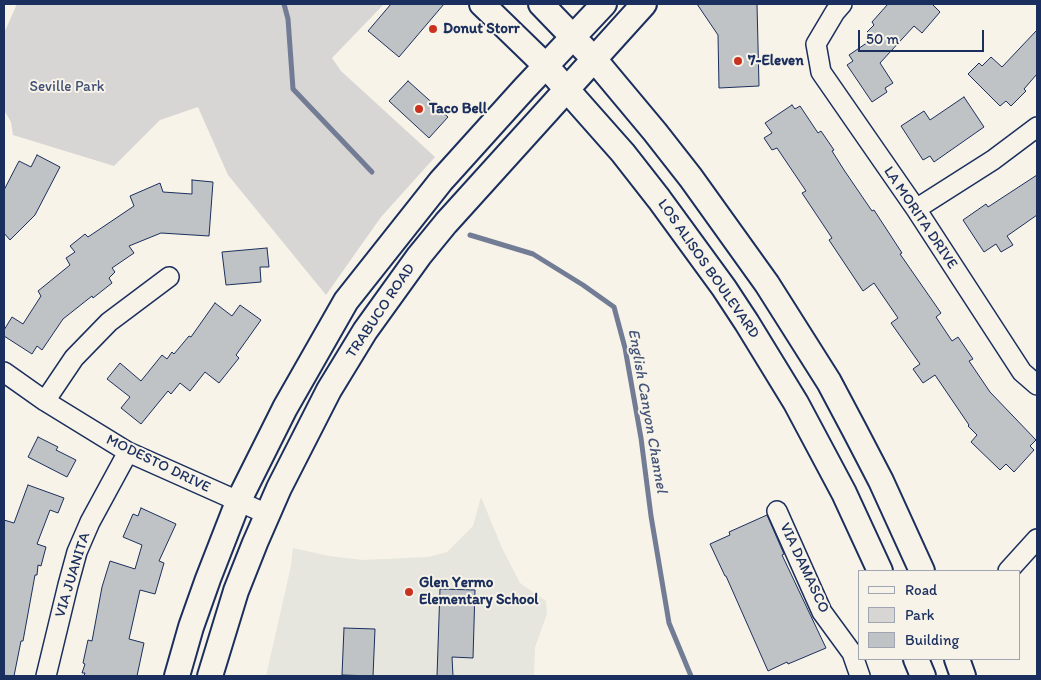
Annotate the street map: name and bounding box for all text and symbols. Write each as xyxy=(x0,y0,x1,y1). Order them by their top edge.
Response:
place label: Donut Storr xyxy=(443,20,520,38)
scale bar xyxy=(861,20,987,52)
marker: Donut Storr xyxy=(427,23,439,35)
text: 50 m xyxy=(866,30,899,48)
place label: 7-Eleven xyxy=(748,52,804,70)
marker: 7-Eleven xyxy=(732,55,744,67)
park label: Seville Park xyxy=(30,78,104,96)
place label: Taco Bell xyxy=(429,100,487,118)
marker: Taco Bell xyxy=(413,103,425,115)
street label: LA MORITA DRIVE xyxy=(879,163,961,273)
street label: LOS ALISOS BOULEVARD xyxy=(653,196,763,342)
street label: TRABUCO ROAD xyxy=(343,260,419,362)
water label: English Canyon Channel xyxy=(623,327,671,495)
street label: MODESTO DRIVE xyxy=(103,431,213,497)
street label: VIA DAMASCO xyxy=(775,520,833,616)
street label: VIA JUANITA xyxy=(52,530,94,620)
legend xyxy=(858,570,1021,660)
place label: Glen Yermo Elementary School xyxy=(419,574,539,609)
text: Road xyxy=(905,581,937,599)
marker: Glen Yermo Elementary School xyxy=(403,586,415,598)
text: Park xyxy=(905,606,935,624)
text: Building xyxy=(905,631,959,649)

